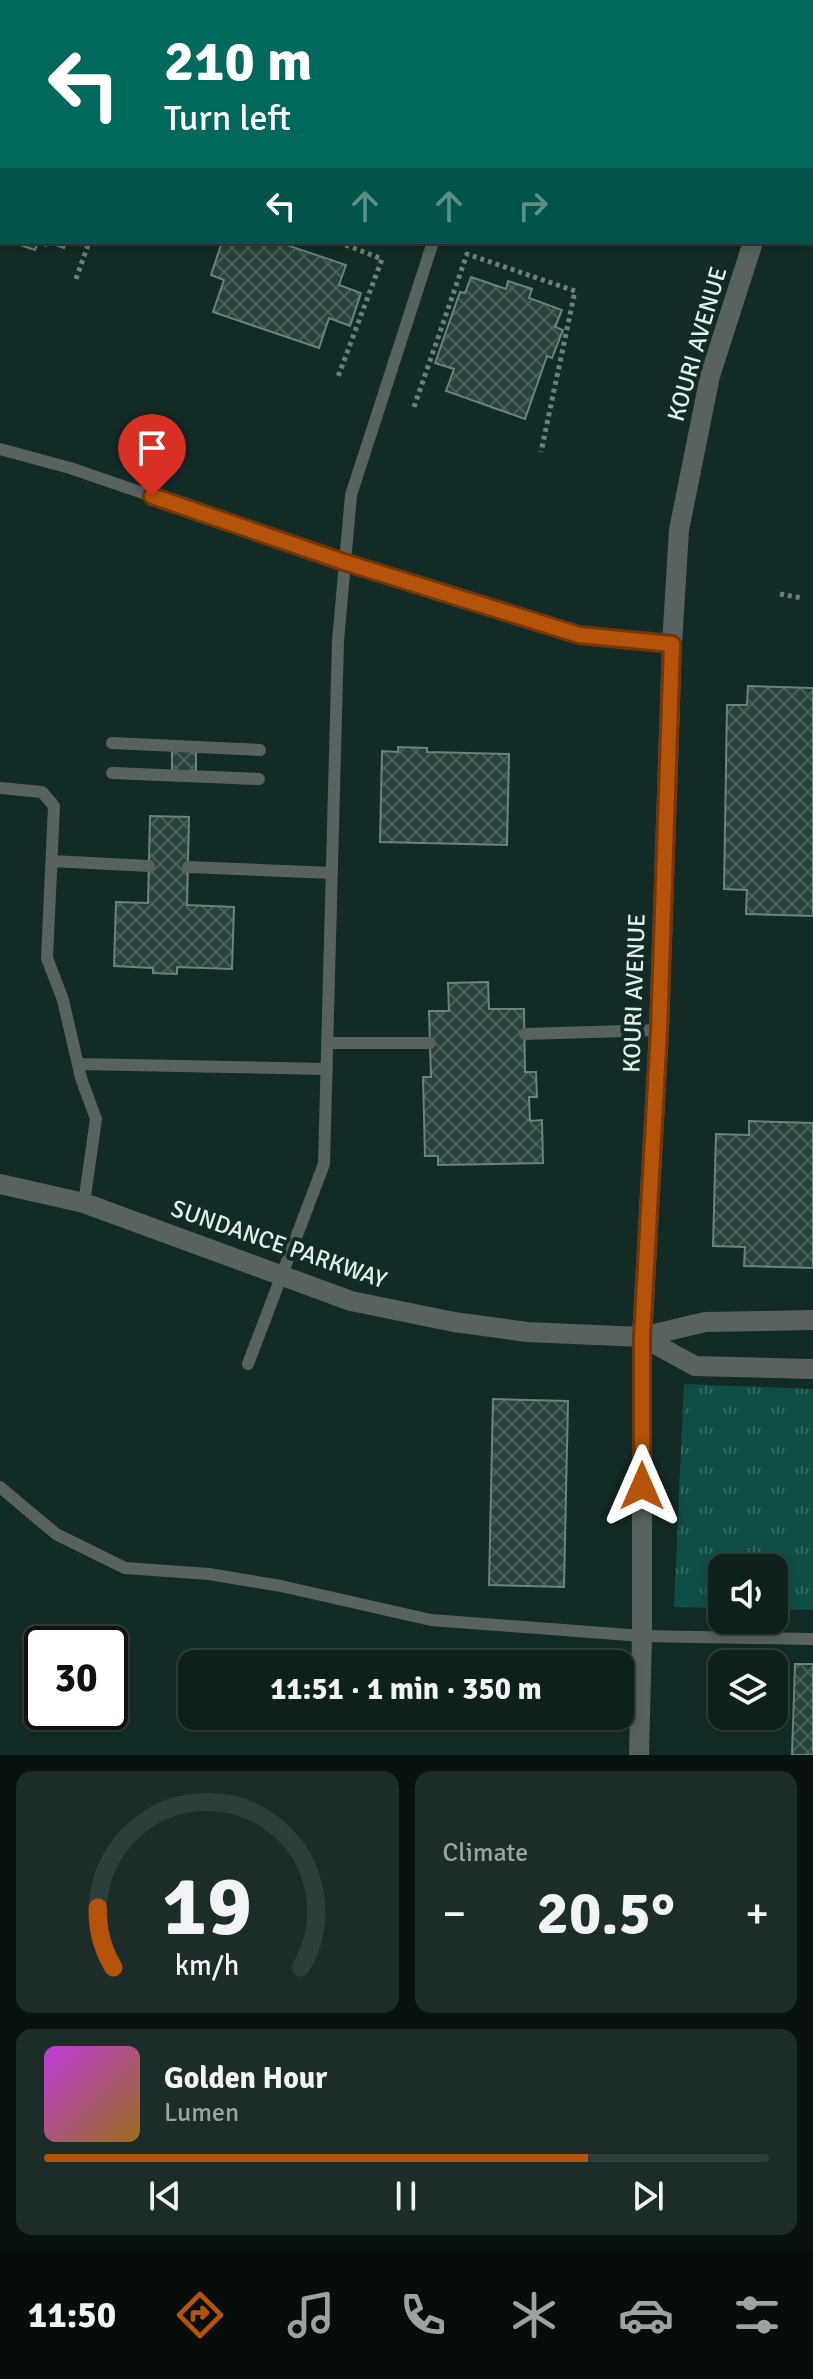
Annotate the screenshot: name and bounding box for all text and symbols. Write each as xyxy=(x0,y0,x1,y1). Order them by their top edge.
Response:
text: 210 m xyxy=(164,27,312,96)
icon: left xyxy=(32,32,136,136)
text: Turn left xyxy=(164,96,291,141)
icon: left xyxy=(259,184,303,228)
icon: ahead xyxy=(343,184,387,228)
icon: ahead xyxy=(427,184,471,228)
icon: right xyxy=(511,184,555,228)
street label: KOURI AVENUE xyxy=(661,263,733,425)
pin xyxy=(118,414,186,496)
icon: arrive xyxy=(130,426,174,470)
street label: KOURI AVENUE xyxy=(616,913,652,1073)
street label: SUNDANCE PARKWAY xyxy=(167,1193,391,1295)
position arrow xyxy=(600,1444,684,1528)
map controls xyxy=(708,1554,788,1730)
button: sound xyxy=(708,1554,788,1634)
speed limit sign: 30 xyxy=(24,1626,128,1730)
button: layers xyxy=(708,1650,788,1730)
text: 11:51 · 1 min · 350 m xyxy=(270,1671,542,1708)
text: Climate xyxy=(443,1837,528,1869)
text: 19 xyxy=(162,1856,252,1958)
text: 20.5° xyxy=(537,1877,675,1951)
text: − xyxy=(443,1887,466,1941)
text: + xyxy=(745,1887,769,1941)
text: km/h xyxy=(175,1948,240,1983)
text: Golden Hour xyxy=(164,2060,327,2097)
text: Lumen xyxy=(164,2097,239,2129)
icon: previous xyxy=(143,2174,187,2218)
icon: pause xyxy=(384,2174,428,2218)
icon: next xyxy=(626,2174,670,2218)
icon: directions xyxy=(172,2287,228,2343)
icon: music xyxy=(283,2287,339,2343)
icon: phone xyxy=(395,2287,451,2343)
icon: climate xyxy=(506,2287,562,2343)
icon: car xyxy=(618,2287,674,2343)
icon: filters xyxy=(729,2287,785,2343)
text: 11:50 xyxy=(28,2293,116,2338)

